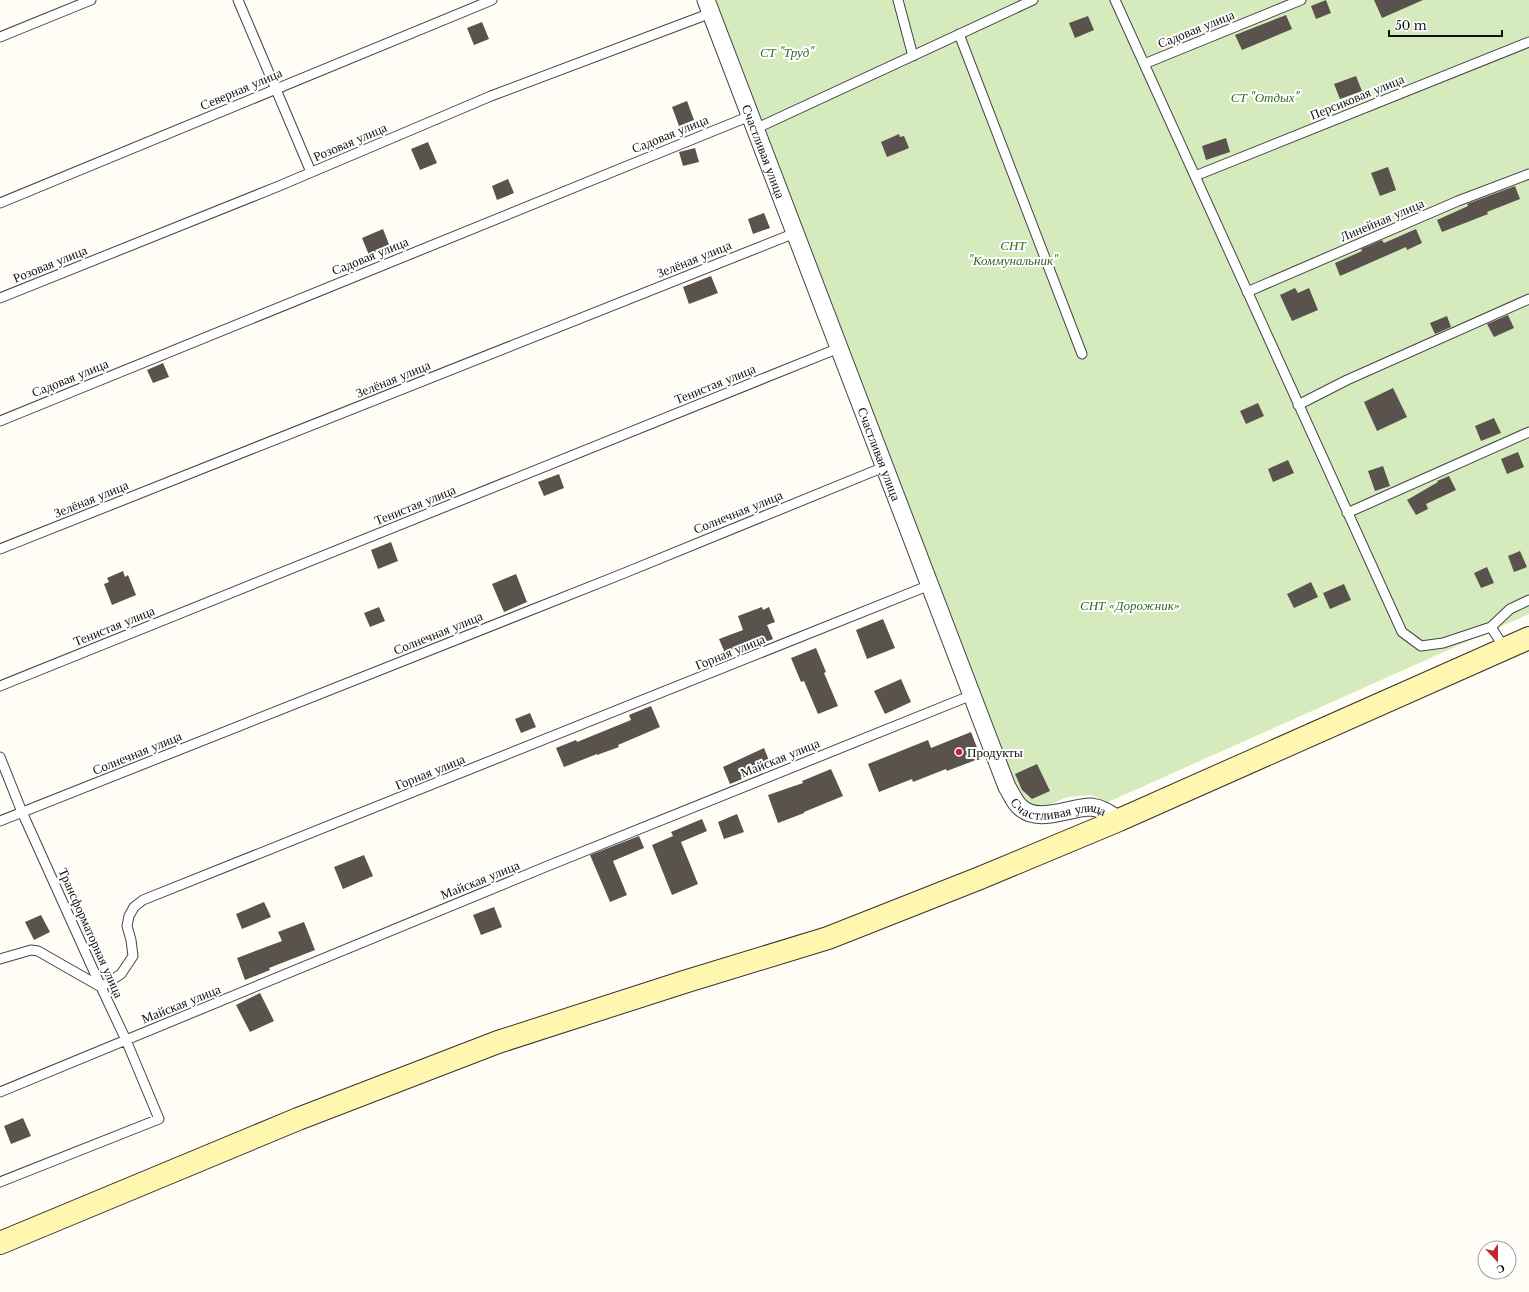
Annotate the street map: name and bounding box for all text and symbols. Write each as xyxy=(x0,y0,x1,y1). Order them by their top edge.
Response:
street label: Садовая улица xyxy=(1155,6,1237,52)
scale bar xyxy=(1389,12,1502,38)
text: 50 m xyxy=(1395,18,1427,33)
park label: СТ "Труд" xyxy=(760,44,815,61)
street label: Северная улица xyxy=(197,64,285,114)
street label: Персиковая улица xyxy=(1307,70,1407,124)
park label: СТ "Отдых" xyxy=(1231,89,1301,106)
street label: Счастливая улица xyxy=(738,102,790,201)
street label: Садовая улица xyxy=(629,111,711,157)
street label: Розовая улица xyxy=(311,119,390,165)
street label: Линейная улица xyxy=(1337,195,1427,245)
street label: Садовая улица xyxy=(329,233,411,279)
street label: Зелёная улица xyxy=(654,236,734,282)
park label: СНТ "Коммунальник" xyxy=(968,237,1059,269)
street label: Розовая улица xyxy=(10,241,90,287)
street label: Садовая улица xyxy=(29,355,111,401)
street label: Зелёная улица xyxy=(353,356,433,402)
street label: Тенистая улица xyxy=(672,360,758,408)
street label: Счастливая улица xyxy=(854,405,905,503)
street label: Зелёная улица xyxy=(51,476,131,522)
street label: Тенистая улица xyxy=(372,481,458,529)
street label: Солнечная улица xyxy=(691,486,785,538)
park label: СНТ «Дорожник» xyxy=(1080,597,1180,614)
street label: Тенистая улица xyxy=(71,602,157,650)
street label: Солнечная улица xyxy=(391,607,485,659)
street label: Горная улица xyxy=(693,630,768,674)
street label: Солнечная улица xyxy=(90,727,184,779)
street label: Майская улица xyxy=(738,734,822,782)
place label: Продукты xyxy=(967,744,1023,761)
marker: Продукты xyxy=(954,747,964,757)
street label: Горная улица xyxy=(393,750,468,794)
street label: Счастливая улица xyxy=(1007,794,1109,823)
street label: Майская улица xyxy=(438,856,522,904)
street label: Трансформаторная улица xyxy=(55,865,127,1001)
street label: Майская улица xyxy=(139,980,223,1028)
north arrow xyxy=(1477,1240,1517,1280)
text: С xyxy=(1494,1261,1507,1277)

